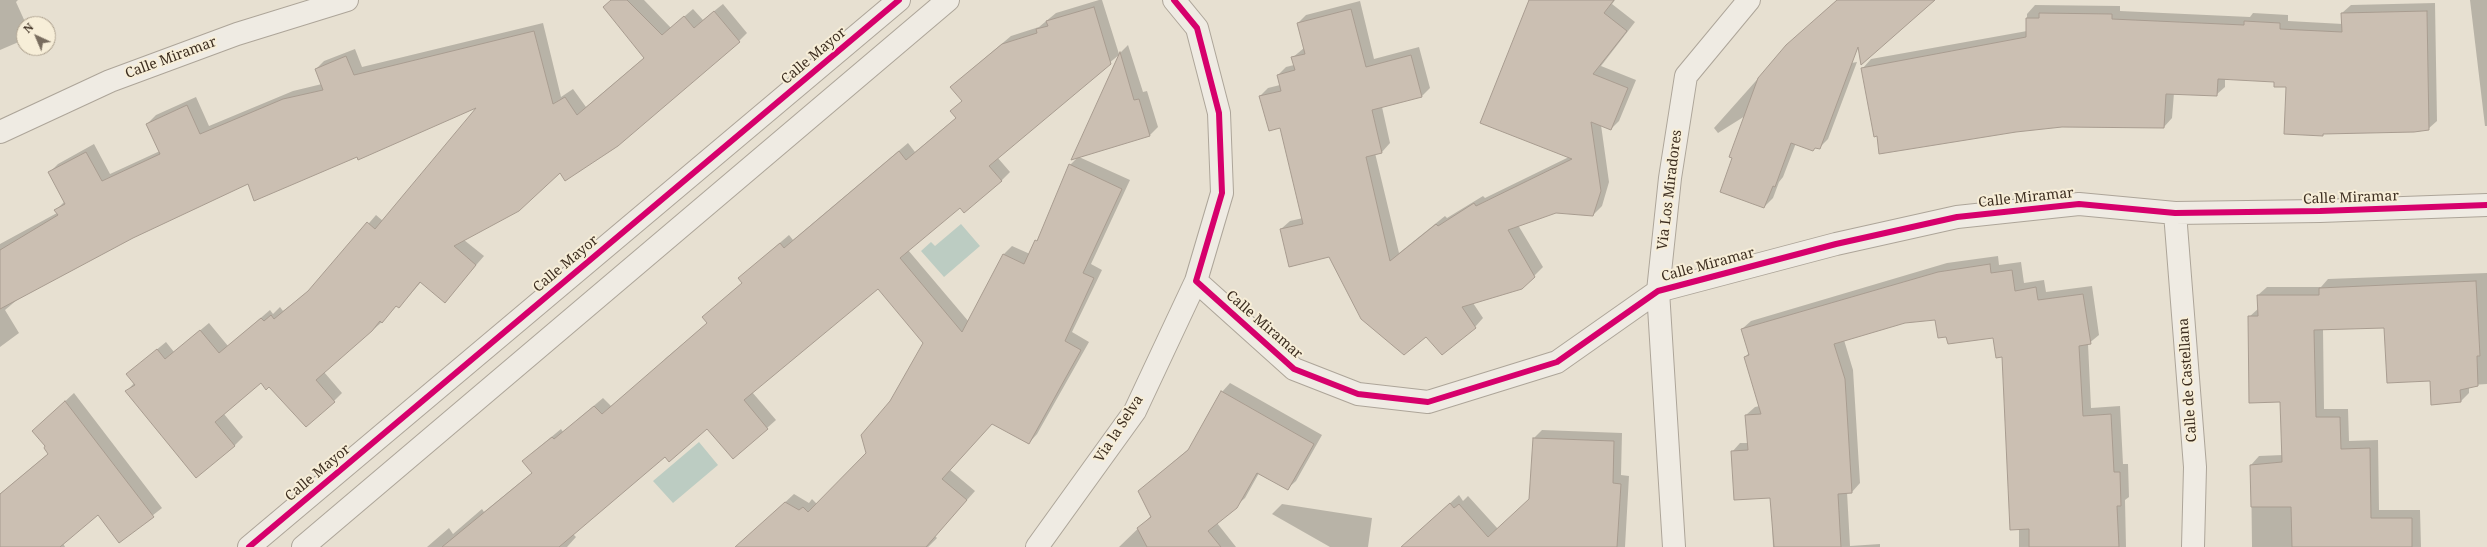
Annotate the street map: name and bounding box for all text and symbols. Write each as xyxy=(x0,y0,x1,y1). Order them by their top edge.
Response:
north arrow xyxy=(16,16,56,56)
text: N xyxy=(20,19,36,36)
street label: Calle Mayor xyxy=(778,24,850,88)
street label: Calle Miramar xyxy=(123,34,219,82)
street label: Via Los Miradores xyxy=(1654,129,1686,251)
street label: Calle Miramar xyxy=(1977,185,2075,211)
street label: Calle Miramar xyxy=(2303,188,2399,208)
street label: Calle Mayor xyxy=(530,232,602,296)
street label: Calle Miramar xyxy=(1660,244,1756,286)
street label: Calle Miramar xyxy=(1222,287,1306,363)
street label: Calle de Castellana xyxy=(2175,317,2201,443)
street label: Via la Selva xyxy=(1091,392,1147,466)
street label: Calle Mayor xyxy=(282,441,354,505)

